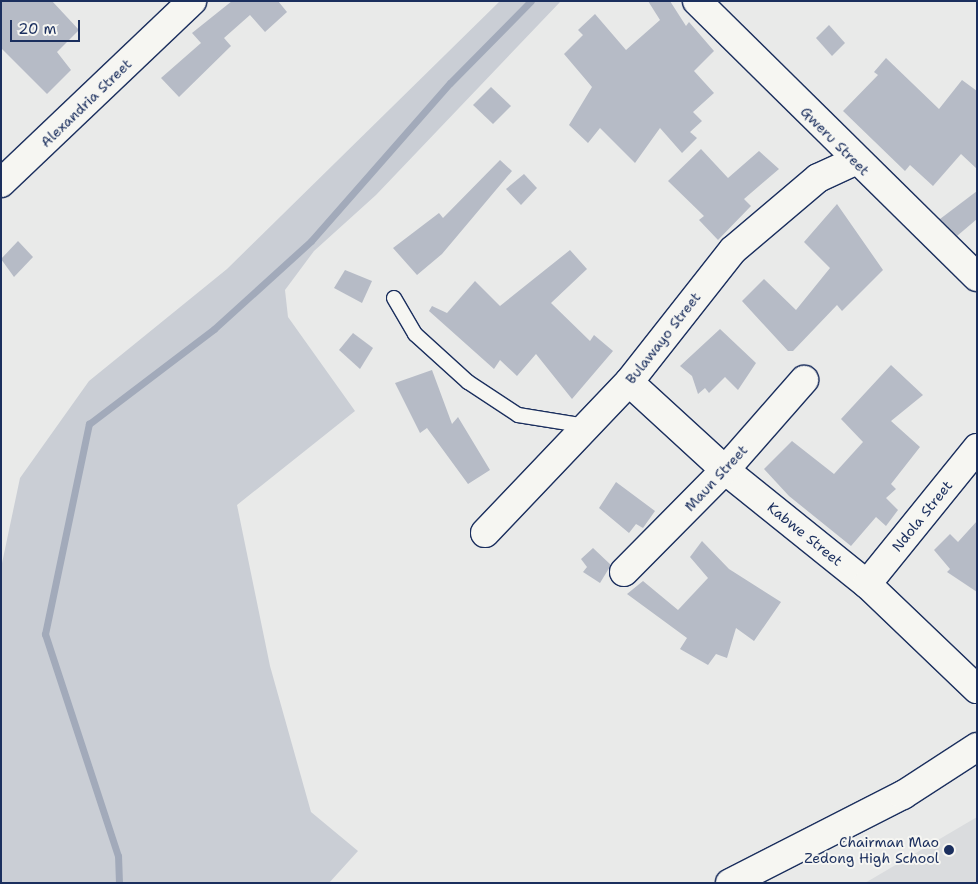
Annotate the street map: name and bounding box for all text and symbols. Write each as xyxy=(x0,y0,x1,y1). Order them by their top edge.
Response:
scale bar xyxy=(12,10,82,42)
text: 20 m xyxy=(18,19,57,39)
street label: Alexandria Street xyxy=(37,55,135,151)
street label: Gweru Street xyxy=(797,103,873,179)
street label: Bulawayo Street xyxy=(622,289,704,387)
street label: Maun Street xyxy=(681,441,751,515)
street label: Ndola Street xyxy=(888,477,956,555)
street label: Kabwe Street xyxy=(764,499,846,569)
place label: Chairman Mao Zedong High School xyxy=(804,834,939,866)
marker: Chairman Mao Zedong High School xyxy=(943,844,955,856)

